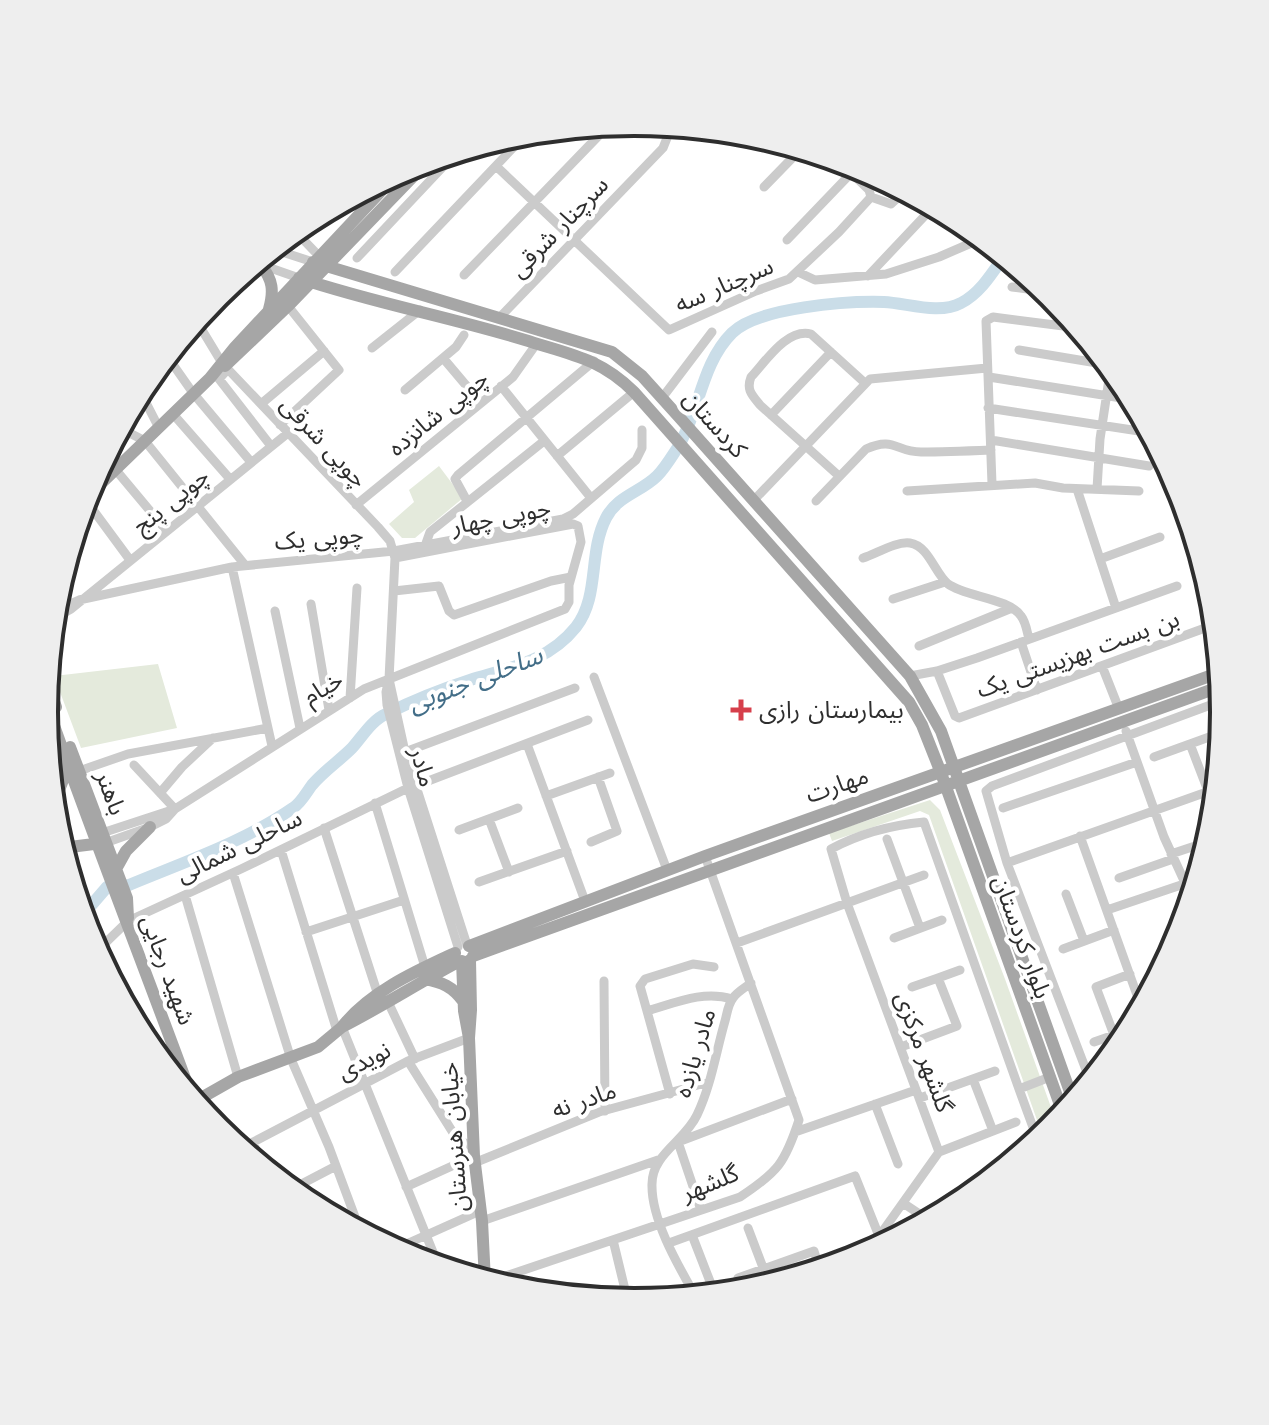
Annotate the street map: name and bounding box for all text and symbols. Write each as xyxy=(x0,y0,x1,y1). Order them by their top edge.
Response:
street label: سرچنار شرقی xyxy=(504,171,615,284)
street label: سرچنار سه xyxy=(671,252,778,319)
street label: چوپی شانزده xyxy=(382,364,494,463)
street label: کردستان xyxy=(677,384,753,464)
street label: چوپی شرقی xyxy=(274,391,373,494)
street label: چوپی پنج xyxy=(127,462,216,542)
street label: چوپی چهار xyxy=(448,494,553,542)
street label: چوپی یک xyxy=(273,520,365,557)
street label: بن بست بهزیستی یک xyxy=(973,604,1183,704)
water label: ساحلی جنوبی xyxy=(404,639,547,719)
street label: خیام xyxy=(298,665,350,714)
place label: بیمارستان رازی xyxy=(759,696,904,724)
marker: بیمارستان رازی xyxy=(730,699,752,721)
street label: مادر xyxy=(404,743,442,790)
street label: مهارت xyxy=(802,761,872,809)
street label: باهنر xyxy=(90,766,132,819)
street label: ساحلی شمالی xyxy=(171,803,307,889)
street label: بلوار کردستان xyxy=(987,872,1057,1002)
street label: شهید رجایی xyxy=(135,911,201,1029)
street label: گلشهر مرکزی xyxy=(889,988,959,1117)
street label: مادر یازده xyxy=(668,1005,722,1101)
street label: نویدی xyxy=(333,1036,395,1086)
street label: خیابان هنرستان xyxy=(435,1061,473,1213)
street label: مادر نه xyxy=(548,1076,620,1124)
street label: گلشهر xyxy=(676,1159,744,1207)

